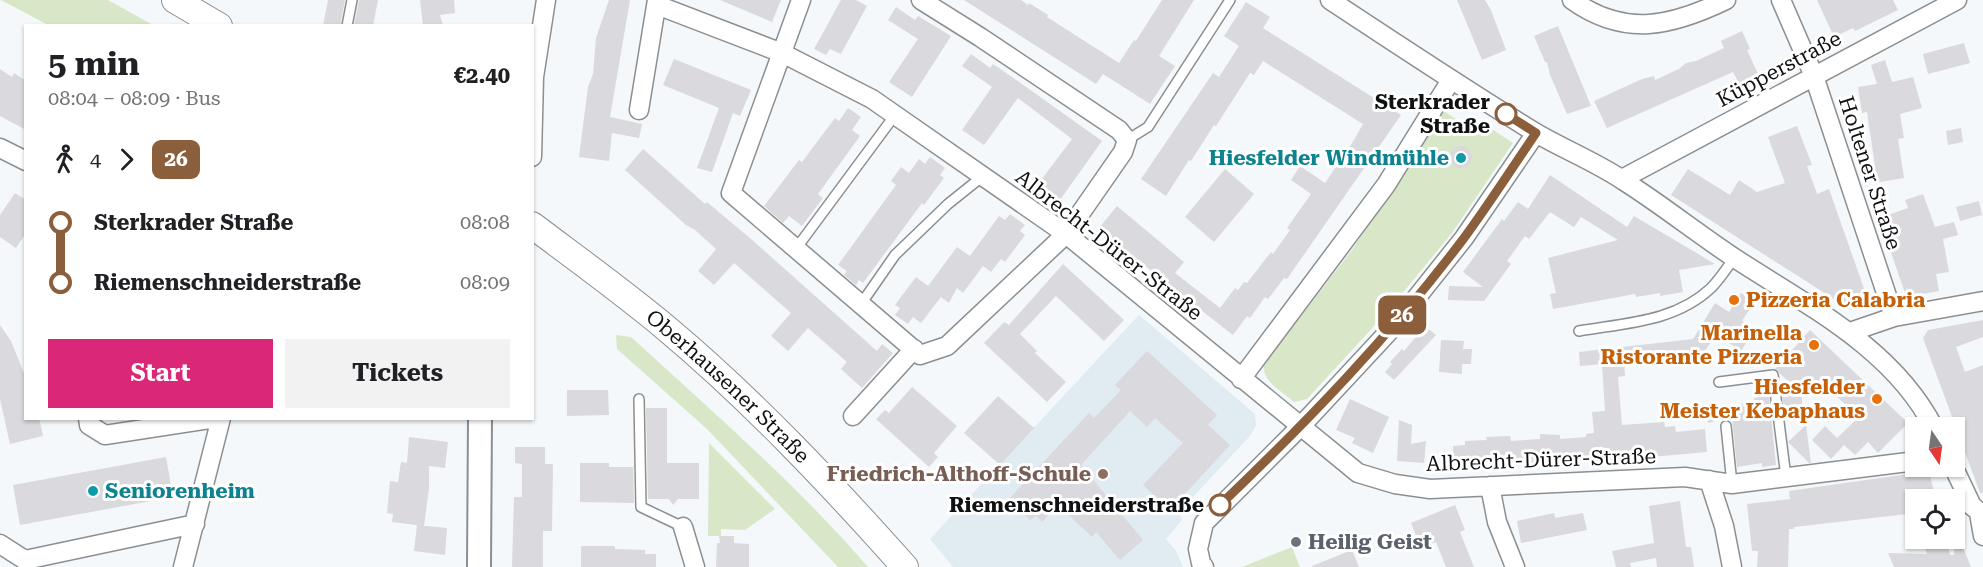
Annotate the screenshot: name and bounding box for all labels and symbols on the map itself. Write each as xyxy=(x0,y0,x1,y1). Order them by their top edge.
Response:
street label: Küpperstraße xyxy=(1713,26,1845,112)
place label: Sterkrader Straße xyxy=(1375,90,1490,138)
street label: Holtener Straße xyxy=(1834,93,1906,253)
marker: Sterkrader Straße xyxy=(1495,103,1517,125)
place label: Hiesfelder Windmühle xyxy=(1209,146,1449,170)
marker: Hiesfelder Windmühle xyxy=(1454,151,1468,165)
street label: Albrecht-Dürer-Straße xyxy=(1011,165,1207,325)
place label: Pizzeria Calabria xyxy=(1746,288,1926,312)
marker: Pizzeria Calabria xyxy=(1727,293,1741,307)
line badge: 26 xyxy=(1375,296,1429,334)
street label: Oberhausener Straße xyxy=(641,305,814,468)
place label: Marinella Ristorante Pizzeria xyxy=(1601,321,1803,369)
marker: Marinella Ristorante Pizzeria xyxy=(1807,338,1821,352)
place label: Hiesfelder Meister Kebaphaus xyxy=(1660,375,1865,423)
marker: Hiesfelder Meister Kebaphaus xyxy=(1870,392,1884,406)
north arrow xyxy=(1905,417,1965,477)
street label: Albrecht-Dürer-Straße xyxy=(1426,444,1656,476)
place label: Friedrich-Althoff-Schule xyxy=(827,462,1091,486)
marker: Friedrich-Althoff-Schule xyxy=(1096,467,1110,481)
place label: Seniorenheim xyxy=(105,479,255,503)
marker: Seniorenheim xyxy=(86,484,100,498)
place label: Riemenschneiderstraße xyxy=(949,493,1204,517)
marker: Riemenschneiderstraße xyxy=(1209,494,1231,516)
place label: Heilig Geist xyxy=(1308,530,1432,554)
marker: Heilig Geist xyxy=(1289,535,1303,549)

